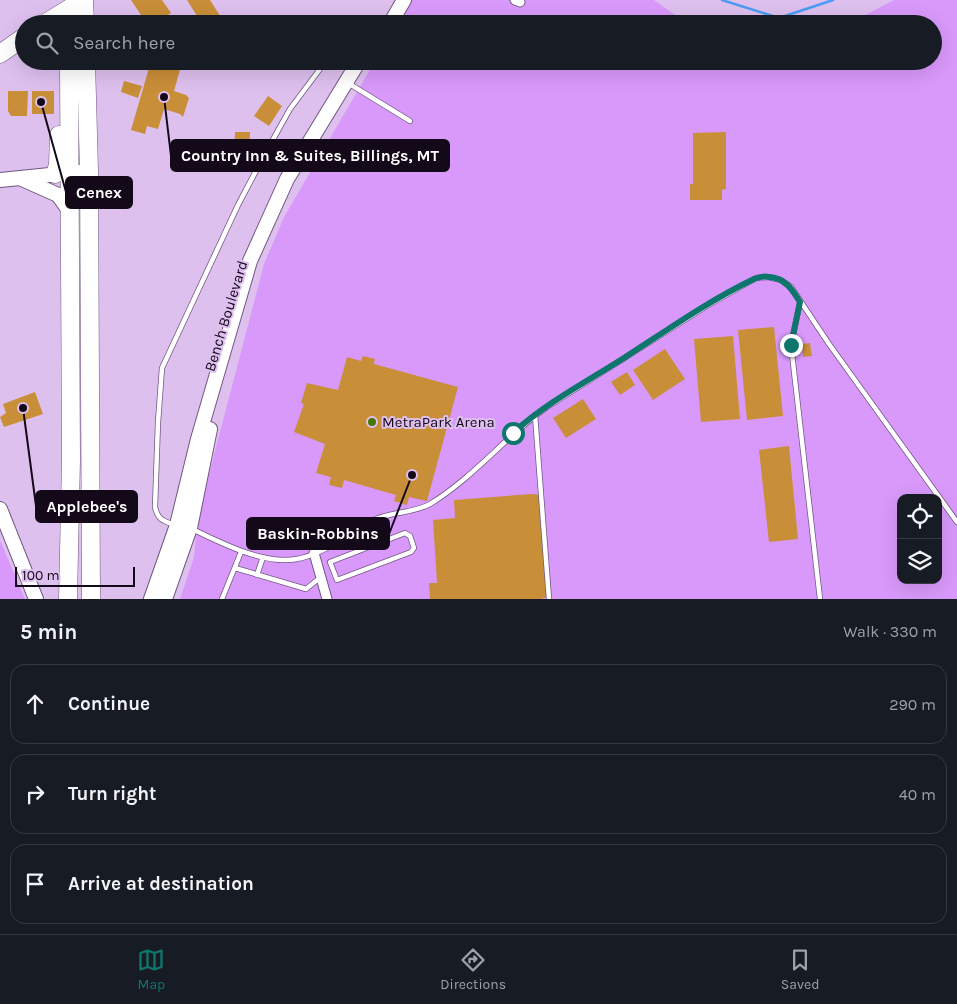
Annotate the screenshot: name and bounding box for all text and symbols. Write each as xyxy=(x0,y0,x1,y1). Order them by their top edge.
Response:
search box xyxy=(15,15,942,70)
icon: search xyxy=(33,29,61,57)
text: Search here xyxy=(73,32,175,54)
callout: Country Inn & Suites, Billings, MT xyxy=(171,140,449,171)
text: Country Inn & Suites, Billings, MT xyxy=(181,146,439,165)
callout: Cenex xyxy=(66,177,132,208)
text: Cenex xyxy=(76,183,122,202)
street label: Bench Boulevard xyxy=(201,258,251,374)
route end xyxy=(780,334,803,357)
place label: MetraPark Arena xyxy=(382,413,495,431)
marker: MetraPark Arena xyxy=(366,416,378,428)
route start xyxy=(502,422,525,445)
callout: Applebee's xyxy=(36,491,137,522)
map controls xyxy=(897,494,942,584)
button: locate xyxy=(897,494,942,539)
text: Applebee's xyxy=(47,497,127,516)
callout: Baskin-Robbins xyxy=(247,518,389,549)
text: Baskin-Robbins xyxy=(257,524,379,543)
button: layers xyxy=(897,539,942,584)
scale bar xyxy=(15,564,135,587)
text: 100 m xyxy=(22,567,60,584)
text: 5 min xyxy=(20,620,77,644)
text: Walk · 330 m xyxy=(843,622,937,641)
icon: ahead xyxy=(21,690,49,718)
text: Continue xyxy=(68,693,150,715)
text: 290 m xyxy=(889,695,936,714)
icon: right xyxy=(21,780,49,808)
text: Turn right xyxy=(68,783,157,805)
text: 40 m xyxy=(899,785,936,804)
icon: arrive xyxy=(21,870,49,898)
text: Arrive at destination xyxy=(68,873,254,895)
tab: Map xyxy=(137,946,165,993)
tab: Directions xyxy=(440,946,506,993)
tab: Saved xyxy=(781,946,820,993)

